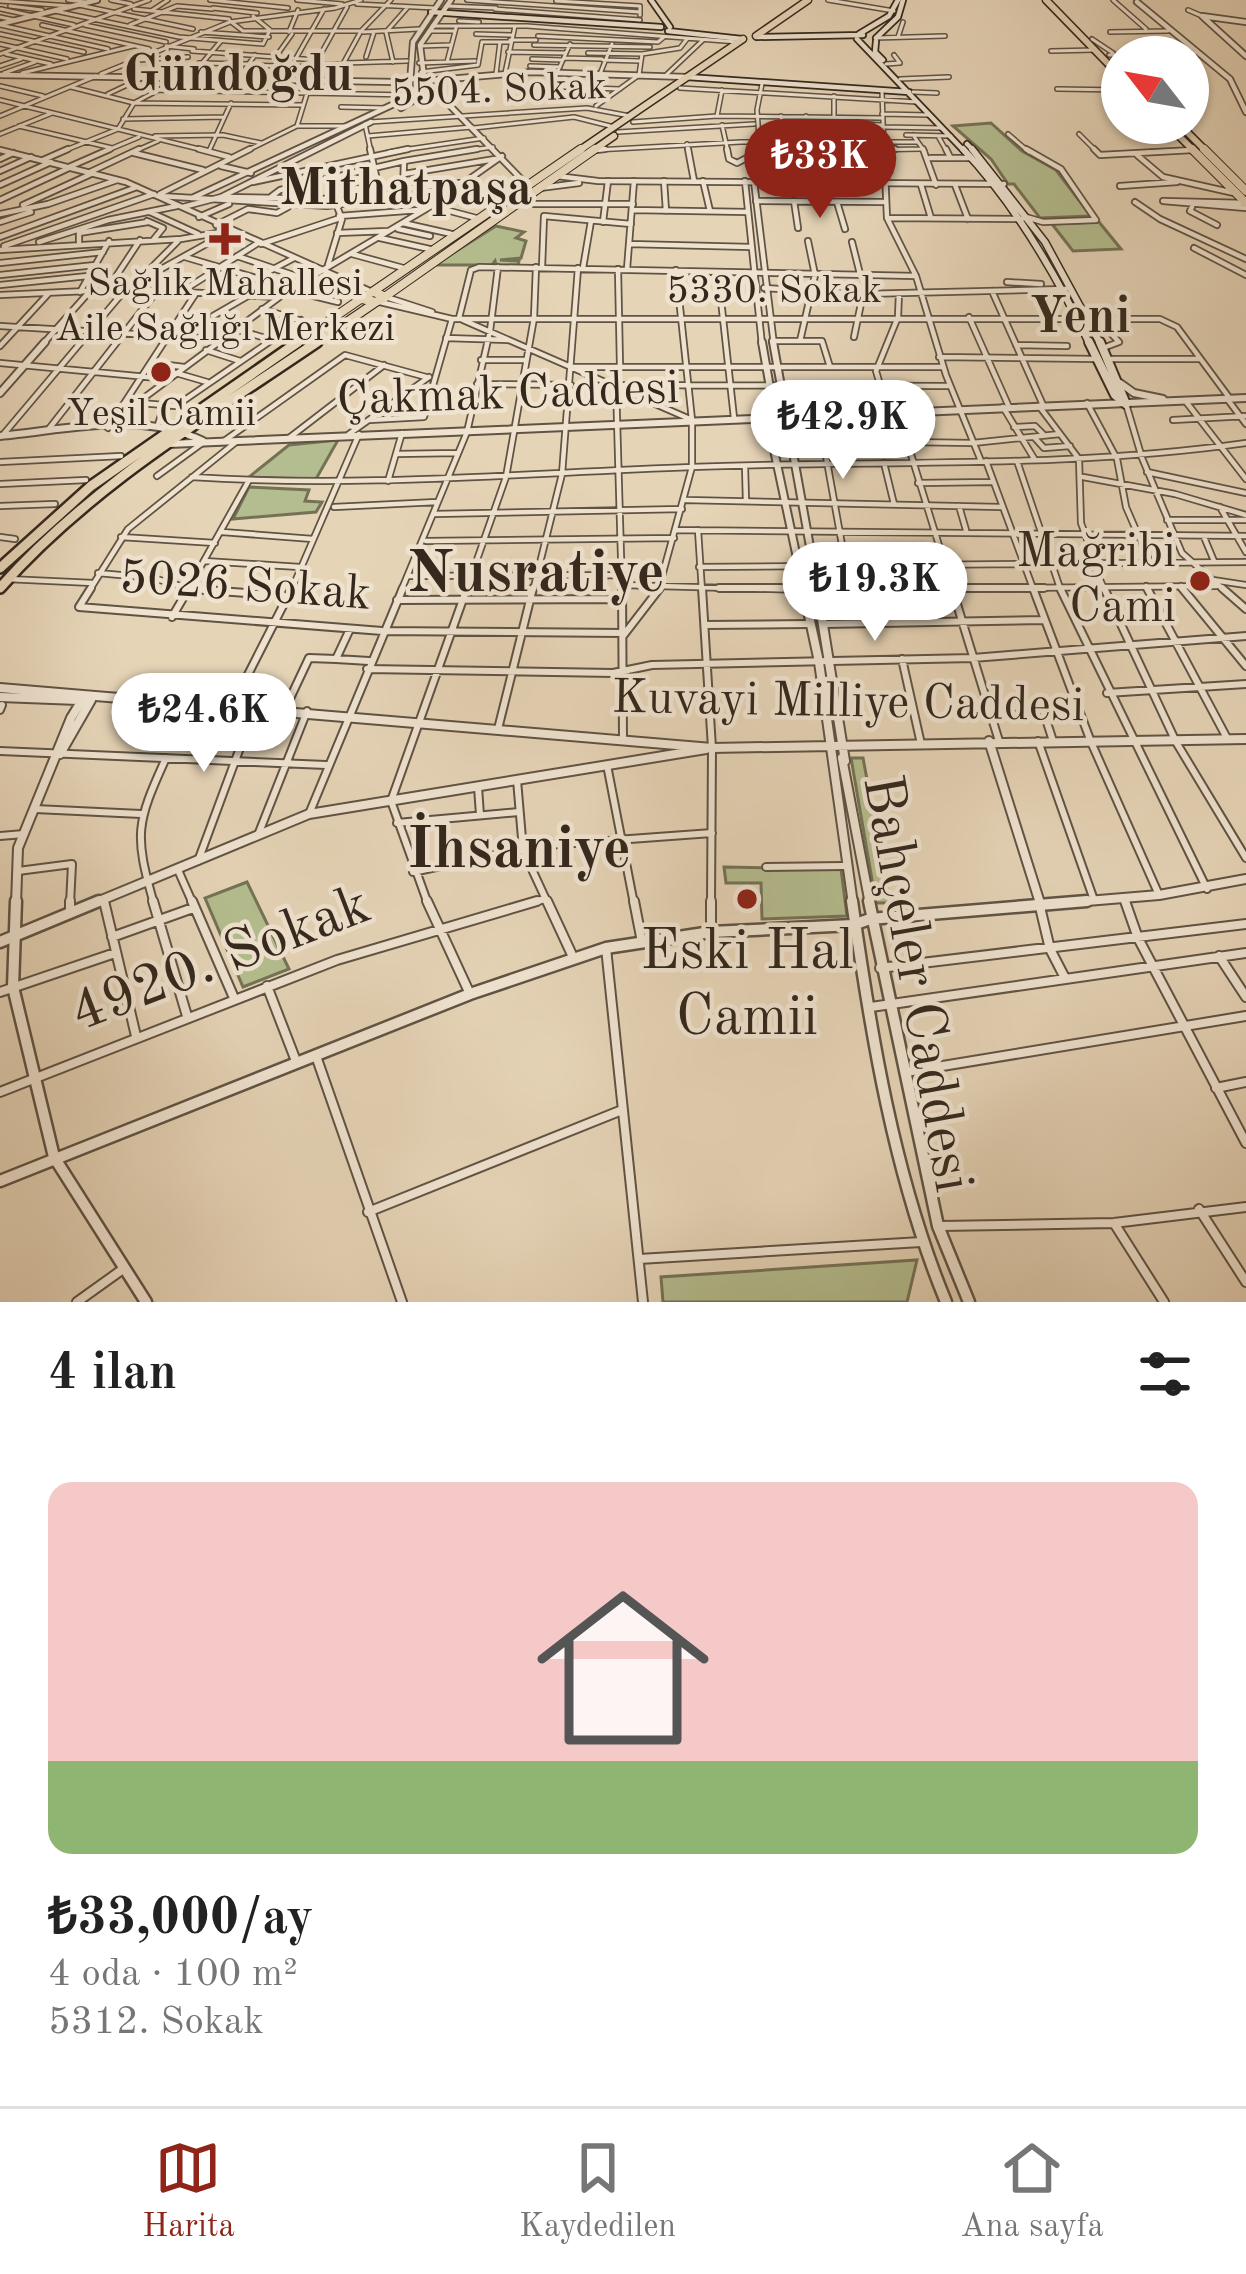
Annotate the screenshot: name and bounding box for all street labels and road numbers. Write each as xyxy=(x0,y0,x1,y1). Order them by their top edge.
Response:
street label: 5504. Sokak xyxy=(391,68,607,114)
street label: 5330. Sokak xyxy=(666,272,882,311)
street label: Çakmak Caddesi xyxy=(336,365,680,425)
street label: 5026 Sokak xyxy=(118,554,372,620)
street label: Kuvayi Milliye Caddesi xyxy=(611,675,1085,731)
street label: Bahçeler Caddesi xyxy=(850,771,980,1197)
street label: 4920. Sokak xyxy=(64,878,378,1044)

